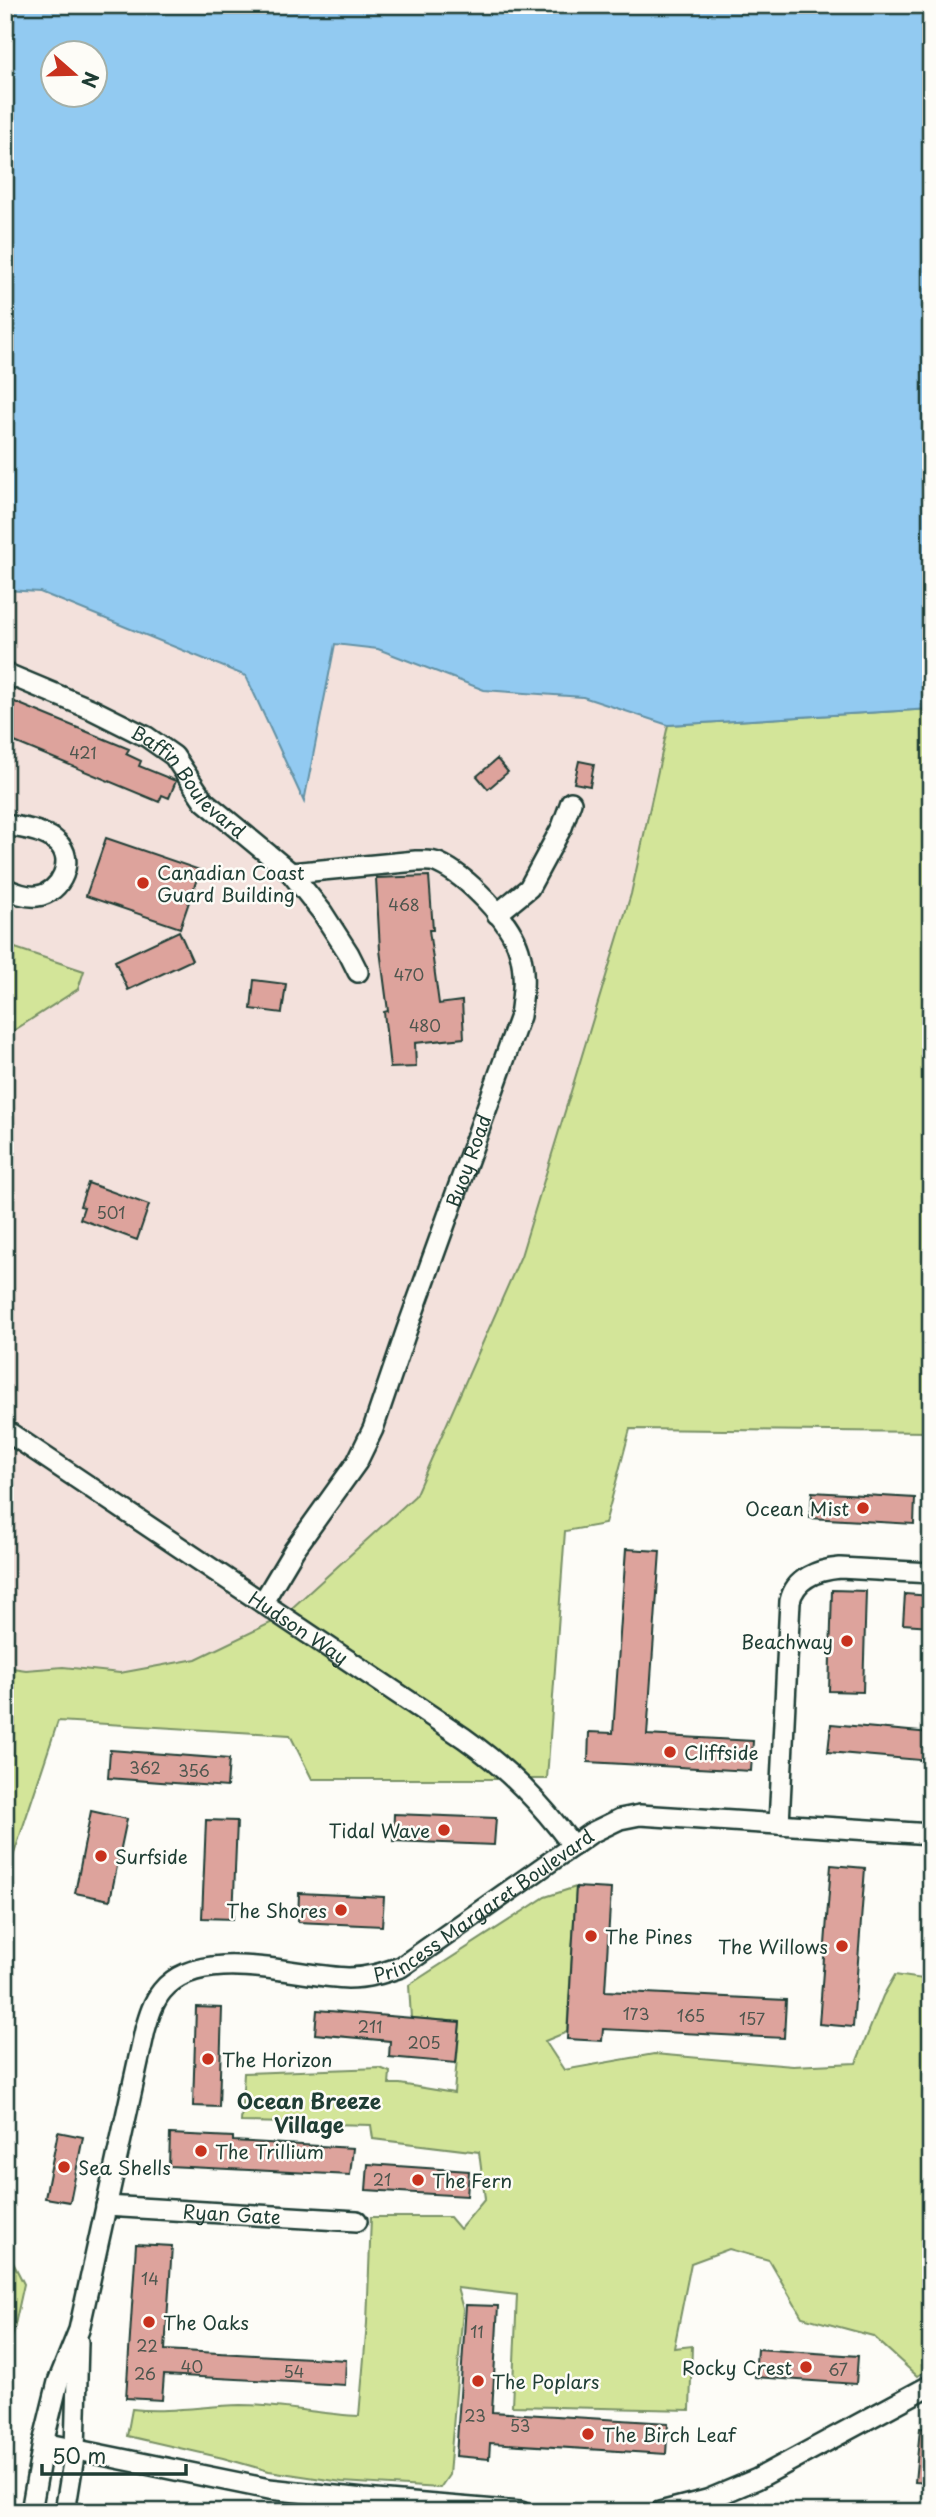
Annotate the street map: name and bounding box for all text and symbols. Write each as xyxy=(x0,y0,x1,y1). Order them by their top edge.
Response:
north arrow xyxy=(38,38,108,108)
text: N xyxy=(75,68,107,92)
street label: Baffin Boulevard xyxy=(127,717,252,845)
house number: 421 xyxy=(69,740,97,764)
place label: Canadian Coast Guard Building xyxy=(157,858,305,908)
marker: Canadian Coast Guard Building xyxy=(135,875,151,891)
house number: 468 xyxy=(388,892,420,916)
house number: 470 xyxy=(394,962,424,986)
house number: 480 xyxy=(409,1013,441,1037)
street label: Buoy Road xyxy=(438,1110,497,1211)
house number: 501 xyxy=(96,1200,126,1224)
place label: Ocean Mist xyxy=(745,1494,849,1522)
marker: Ocean Mist xyxy=(855,1500,871,1516)
street label: Hudson Way xyxy=(244,1584,354,1671)
place label: Beachway xyxy=(741,1627,833,1655)
marker: Beachway xyxy=(839,1633,855,1649)
place label: Cliffside xyxy=(684,1738,759,1766)
marker: Cliffside xyxy=(662,1744,678,1760)
house number: 362 xyxy=(129,1755,161,1779)
house number: 356 xyxy=(178,1758,210,1782)
place label: Tidal Wave xyxy=(329,1816,430,1844)
street label: Princess Margaret Boulevard xyxy=(370,1821,599,1989)
marker: Tidal Wave xyxy=(436,1822,452,1838)
place label: Surfside xyxy=(115,1842,188,1870)
marker: Surfside xyxy=(93,1848,109,1864)
place label: The Shores xyxy=(226,1896,327,1924)
marker: The Shores xyxy=(333,1902,349,1918)
place label: The Pines xyxy=(605,1922,692,1950)
marker: The Pines xyxy=(583,1928,599,1944)
place label: The Willows xyxy=(718,1932,828,1960)
marker: The Willows xyxy=(834,1938,850,1954)
house number: 173 xyxy=(623,2001,649,2025)
house number: 165 xyxy=(677,2003,705,2027)
house number: 157 xyxy=(739,2006,765,2030)
house number: 211 xyxy=(358,2014,382,2038)
house number: 205 xyxy=(407,2030,441,2054)
place label: The Horizon xyxy=(222,2045,333,2073)
marker: The Horizon xyxy=(200,2051,216,2067)
district label: Ocean Breeze Village xyxy=(237,2084,381,2140)
place label: The Trillium xyxy=(215,2137,324,2165)
marker: The Trillium xyxy=(193,2143,209,2159)
place label: Sea Shells xyxy=(78,2153,171,2181)
marker: Sea Shells xyxy=(56,2159,72,2175)
place label: The Fern xyxy=(432,2166,512,2194)
house number: 21 xyxy=(373,2167,391,2191)
marker: The Fern xyxy=(410,2172,426,2188)
street label: Ryan Gate xyxy=(182,2197,282,2230)
house number: 14 xyxy=(141,2266,159,2290)
place label: The Oaks xyxy=(163,2308,249,2336)
marker: The Oaks xyxy=(141,2314,157,2330)
house number: 11 xyxy=(470,2319,484,2343)
house number: 22 xyxy=(136,2333,158,2357)
place label: Rocky Crest xyxy=(682,2353,792,2381)
house number: 40 xyxy=(181,2354,203,2378)
house number: 67 xyxy=(828,2357,848,2381)
house number: 54 xyxy=(284,2359,304,2383)
marker: Rocky Crest xyxy=(798,2359,814,2375)
house number: 26 xyxy=(134,2361,156,2385)
place label: The Poplars xyxy=(492,2367,599,2395)
marker: The Poplars xyxy=(470,2373,486,2389)
house number: 23 xyxy=(464,2403,486,2427)
house number: 53 xyxy=(510,2413,530,2437)
place label: The Birch Leaf xyxy=(602,2420,737,2448)
marker: The Birch Leaf xyxy=(580,2426,596,2442)
scale bar xyxy=(42,2433,186,2477)
text: 50 m xyxy=(52,2439,106,2471)

